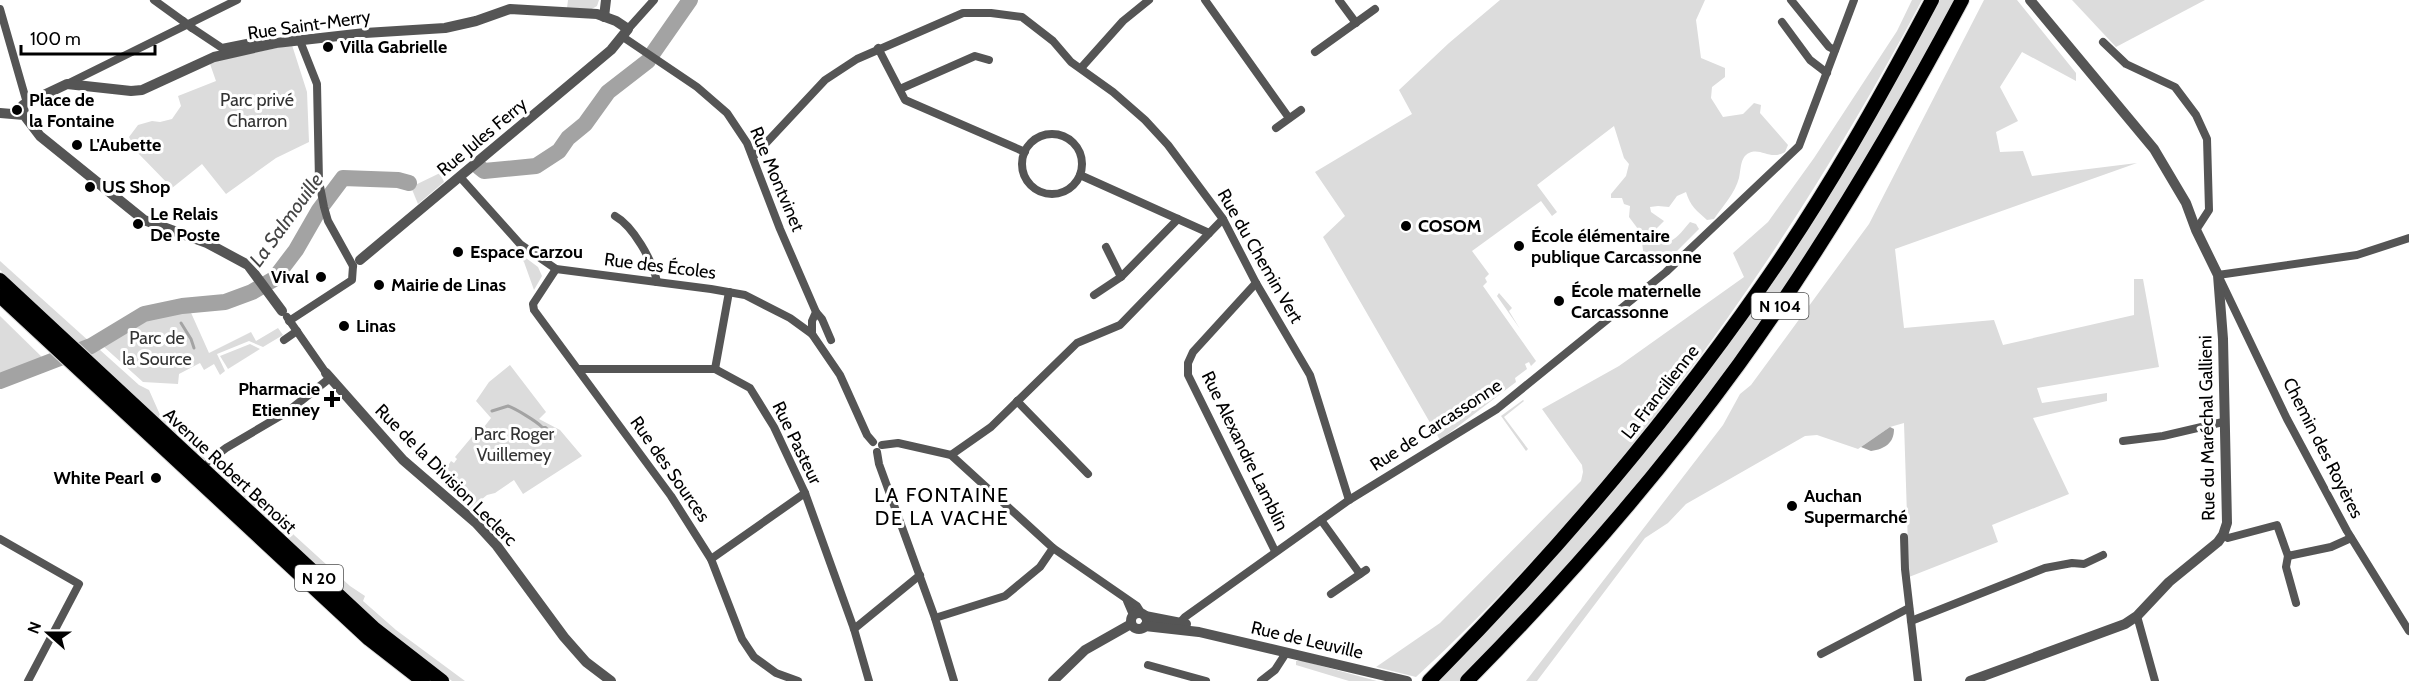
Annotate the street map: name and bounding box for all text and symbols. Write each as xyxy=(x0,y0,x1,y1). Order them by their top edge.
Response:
street label: Rue Saint-Merry xyxy=(246,5,372,45)
scale bar xyxy=(21,18,154,56)
text: 100 m xyxy=(30,28,81,50)
place label: Villa Gabrielle xyxy=(340,36,447,58)
marker: Villa Gabrielle xyxy=(321,40,335,54)
place label: Place de la Fontaine xyxy=(29,89,114,132)
park label: Parc privé Charron xyxy=(220,89,294,132)
street label: Rue Jules Ferry xyxy=(433,93,531,181)
marker: Place de la Fontaine xyxy=(10,103,24,117)
street label: Rue Montvinet xyxy=(745,123,809,235)
place label: L'Aubette xyxy=(89,134,161,156)
marker: L'Aubette xyxy=(70,138,84,152)
water label: La Salmouille xyxy=(244,169,328,271)
place label: US Shop xyxy=(102,176,170,198)
marker: US Shop xyxy=(83,180,97,194)
street label: Rue du Chemin Vert xyxy=(1213,185,1307,327)
place label: Le Relais De Poste xyxy=(150,203,220,246)
place label: COSOM xyxy=(1418,215,1482,237)
marker: Le Relais De Poste xyxy=(131,217,145,231)
marker: COSOM xyxy=(1399,219,1413,233)
place label: École élémentaire publique Carcassonne xyxy=(1531,225,1702,268)
marker: École élémentaire publique Carcassonne xyxy=(1512,239,1526,253)
place label: Espace Carzou xyxy=(470,241,583,263)
marker: Espace Carzou xyxy=(451,245,465,259)
street label: Rue des Écoles xyxy=(603,248,717,284)
place label: Vival xyxy=(271,266,309,288)
marker: Vival xyxy=(314,270,328,284)
place label: Mairie de Linas xyxy=(391,274,507,296)
marker: Mairie de Linas xyxy=(372,278,386,292)
place label: École maternelle Carcassonne xyxy=(1571,280,1701,323)
road number: N 104 xyxy=(1752,293,1808,319)
marker: École maternelle Carcassonne xyxy=(1552,294,1566,308)
place label: Linas xyxy=(356,315,396,337)
marker: Linas xyxy=(337,319,351,333)
park label: Parc de la Source xyxy=(122,327,192,370)
street label: Rue du Maréchal Gallieni xyxy=(2194,335,2220,521)
street label: La Francilienne xyxy=(1616,341,1704,443)
street label: Rue Alexandre Lamblin xyxy=(1197,368,1293,534)
street label: Rue de Carcassonne xyxy=(1366,374,1506,476)
street label: Chemin des Royères xyxy=(2278,374,2368,522)
place label: Pharmacie Etienney xyxy=(238,378,320,421)
marker: Pharmacie Etienney xyxy=(325,392,339,406)
street label: Rue Pasteur xyxy=(767,398,827,488)
street label: Rue de la Division Leclerc xyxy=(371,400,521,550)
street label: Avenue Robert Benoist xyxy=(159,404,301,538)
street label: Rue des Sources xyxy=(625,412,715,526)
park label: Parc Roger Vuillemey xyxy=(474,423,555,466)
place label: White Pearl xyxy=(53,467,144,489)
marker: White Pearl xyxy=(149,471,163,485)
district label: LA FONTAINE DE LA VACHE xyxy=(874,483,1010,530)
place label: Auchan Supermarché xyxy=(1804,485,1908,528)
marker: Auchan Supermarché xyxy=(1785,499,1799,513)
road number: N 20 xyxy=(295,565,343,591)
north arrow xyxy=(18,603,78,663)
street label: Rue de Leuville xyxy=(1249,616,1365,664)
text: N xyxy=(24,619,45,636)

